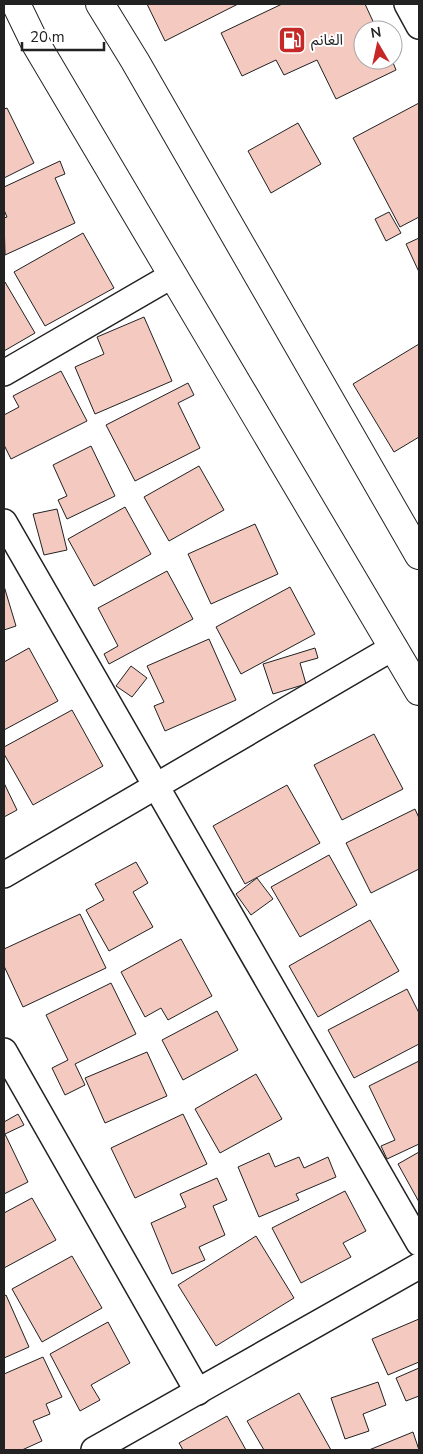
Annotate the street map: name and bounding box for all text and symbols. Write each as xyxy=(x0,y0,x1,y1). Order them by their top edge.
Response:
scale bar xyxy=(22,20,105,52)
north arrow xyxy=(353,20,403,70)
text: N xyxy=(369,22,383,43)
fuel station icon: الغانم xyxy=(277,25,307,55)
text: 20 m xyxy=(30,27,65,47)
place label: الغانم xyxy=(311,30,343,51)

